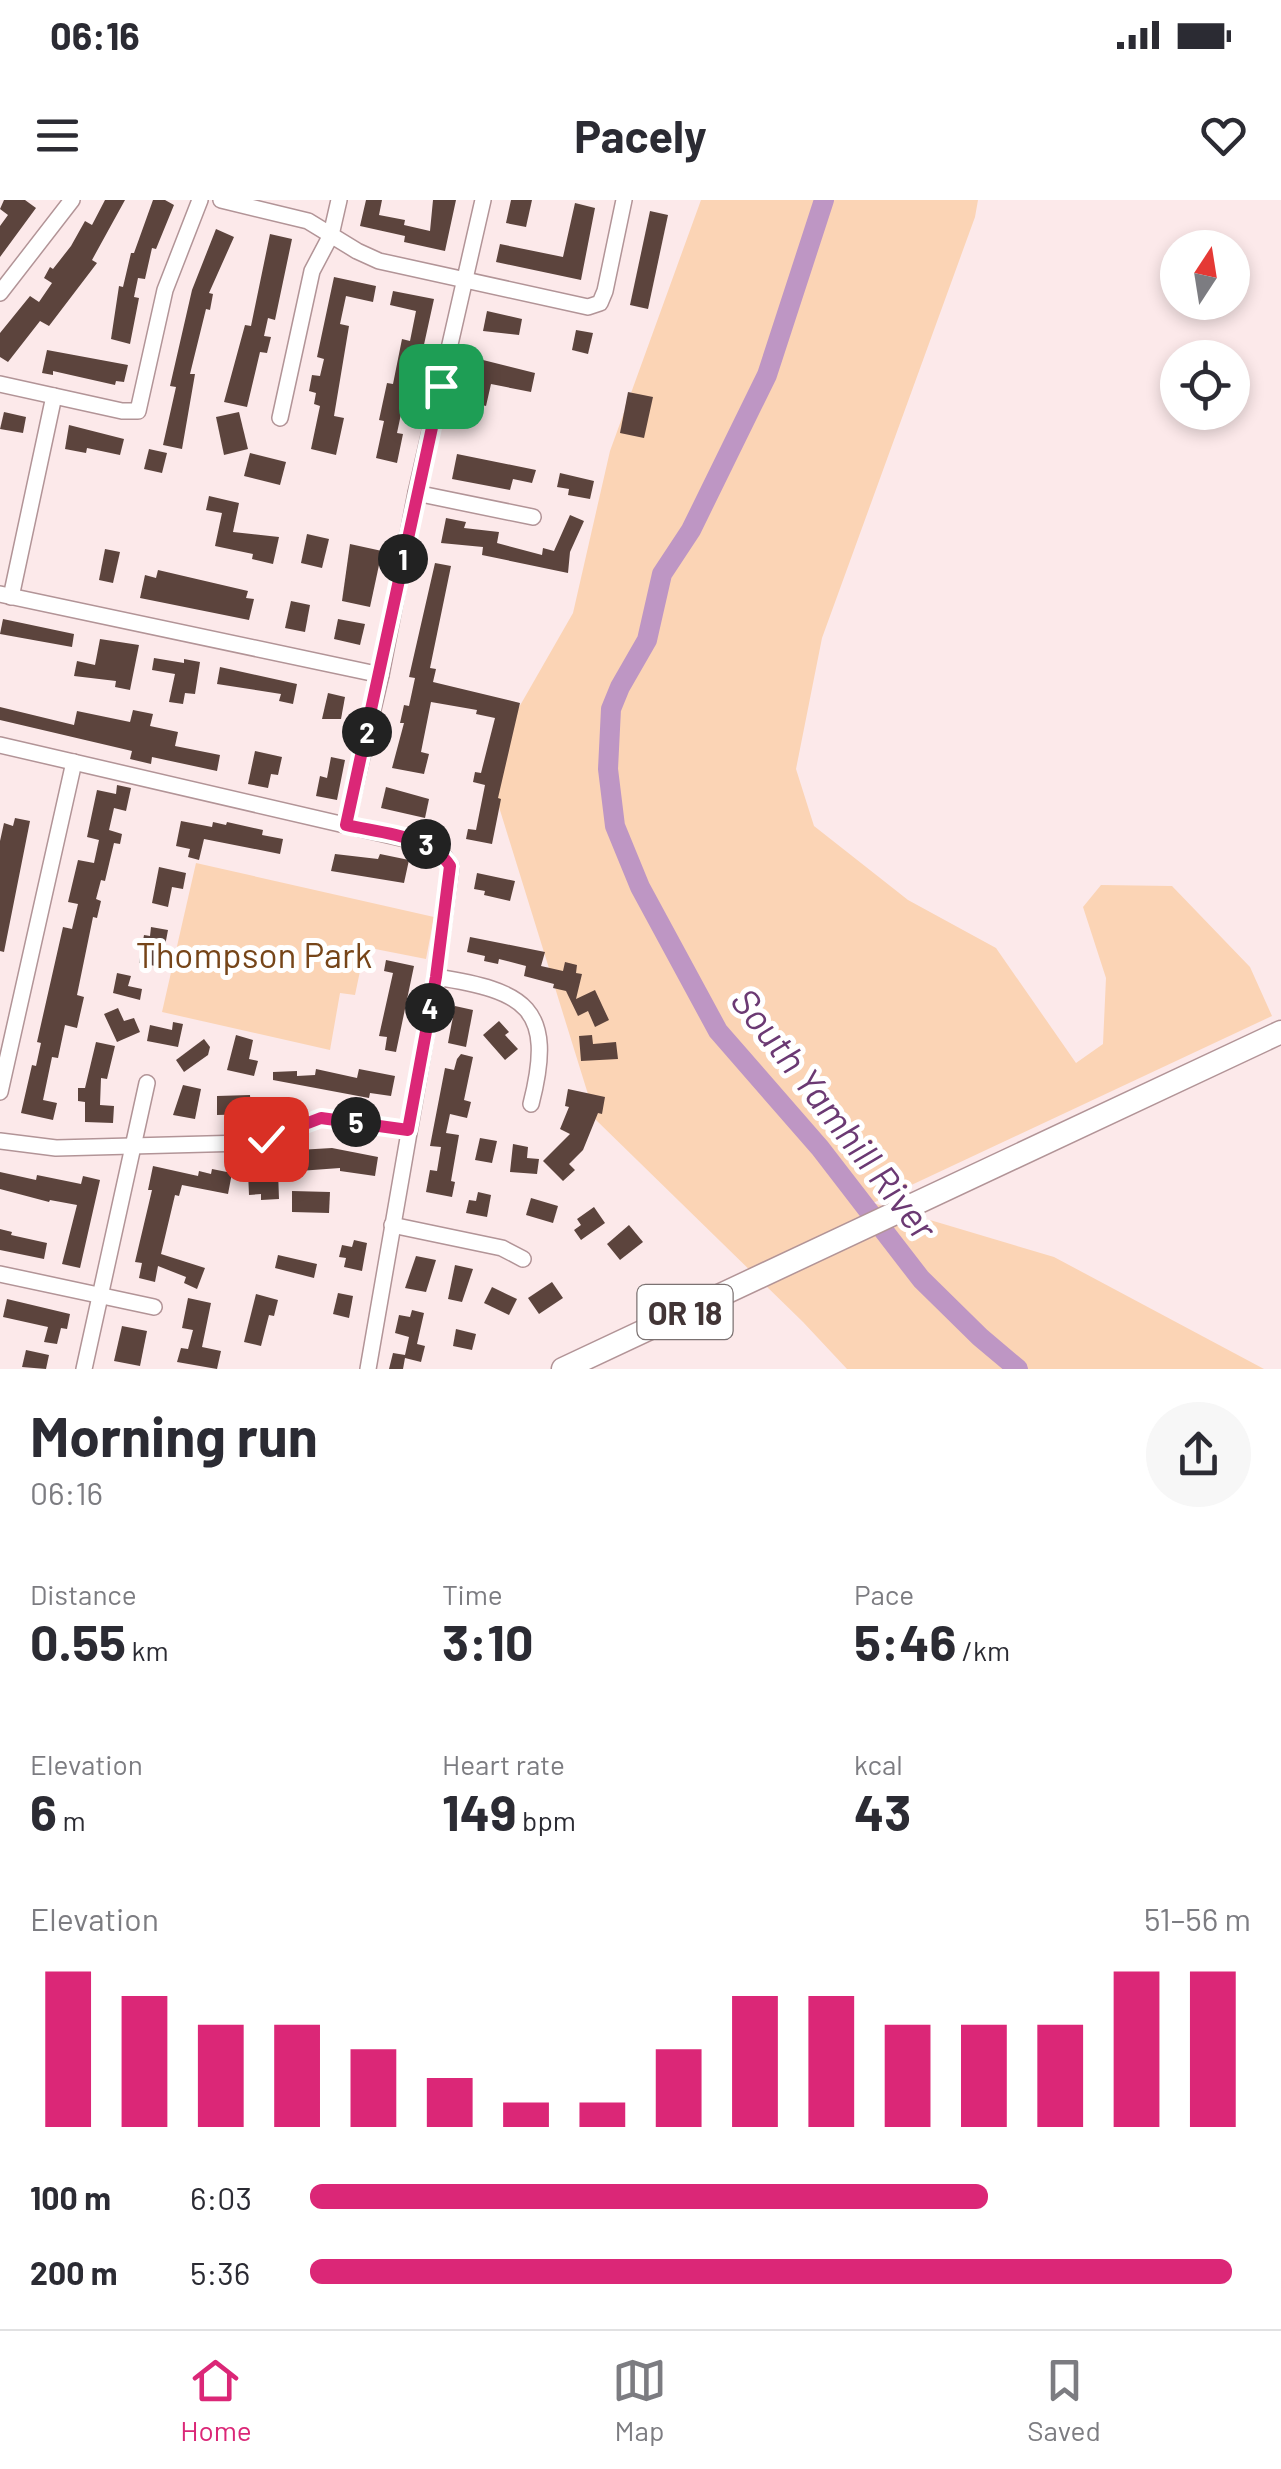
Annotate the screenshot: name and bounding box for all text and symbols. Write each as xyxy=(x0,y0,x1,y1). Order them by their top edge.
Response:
text: 06:16 xyxy=(50,12,140,58)
icon: menu xyxy=(30,108,85,163)
text: Pacely xyxy=(574,108,707,162)
icon: heart xyxy=(1196,108,1251,163)
north arrow xyxy=(1160,230,1250,320)
map controls xyxy=(1160,230,1250,430)
button: locate xyxy=(1160,340,1250,430)
pin xyxy=(399,344,484,429)
icon: arrive xyxy=(414,359,469,414)
pin: 1 xyxy=(378,534,428,584)
text: 1 xyxy=(398,542,408,576)
pin: 2 xyxy=(342,707,392,757)
text: 2 xyxy=(359,715,375,749)
pin: 3 xyxy=(401,819,451,869)
text: 3 xyxy=(418,827,434,861)
park label: Thompson Park xyxy=(136,933,372,975)
water label: South Yamhill River xyxy=(723,978,948,1249)
pin: 4 xyxy=(405,983,455,1033)
text: 4 xyxy=(422,991,438,1025)
pin xyxy=(224,1097,309,1182)
pin: 5 xyxy=(331,1097,381,1147)
text: 5 xyxy=(348,1105,364,1139)
icon: check xyxy=(239,1112,294,1167)
road number: OR 18 xyxy=(638,1285,732,1339)
text: Morning run xyxy=(30,1402,318,1468)
button: share xyxy=(1146,1402,1251,1507)
text: 06:16 xyxy=(30,1473,103,1511)
text: Distance xyxy=(30,1577,137,1611)
text: Time xyxy=(442,1577,503,1611)
text: Pace xyxy=(854,1577,914,1611)
text: 0.55 xyxy=(30,1611,126,1671)
text: 3:10 xyxy=(442,1611,533,1671)
text: 5:46 xyxy=(854,1611,956,1671)
text: km xyxy=(126,1633,169,1667)
text: /km xyxy=(956,1633,1010,1667)
text: Elevation xyxy=(30,1747,143,1781)
text: Heart rate xyxy=(442,1747,565,1781)
text: kcal xyxy=(854,1747,903,1781)
text: 6 xyxy=(30,1781,57,1841)
text: 149 xyxy=(442,1781,517,1841)
text: 43 xyxy=(854,1781,911,1841)
text: m xyxy=(57,1803,86,1837)
text: bpm xyxy=(517,1803,576,1837)
text: Elevation xyxy=(30,1899,159,1937)
text: 51–56 m xyxy=(1144,1899,1251,1937)
text: 100 m xyxy=(30,2178,111,2216)
text: 6:03 xyxy=(190,2178,252,2216)
text: 200 m xyxy=(30,2253,118,2291)
text: 5:36 xyxy=(190,2253,250,2291)
tab: Home xyxy=(180,2353,252,2447)
tab: Map xyxy=(612,2353,667,2447)
tab: Saved xyxy=(1027,2353,1101,2447)

